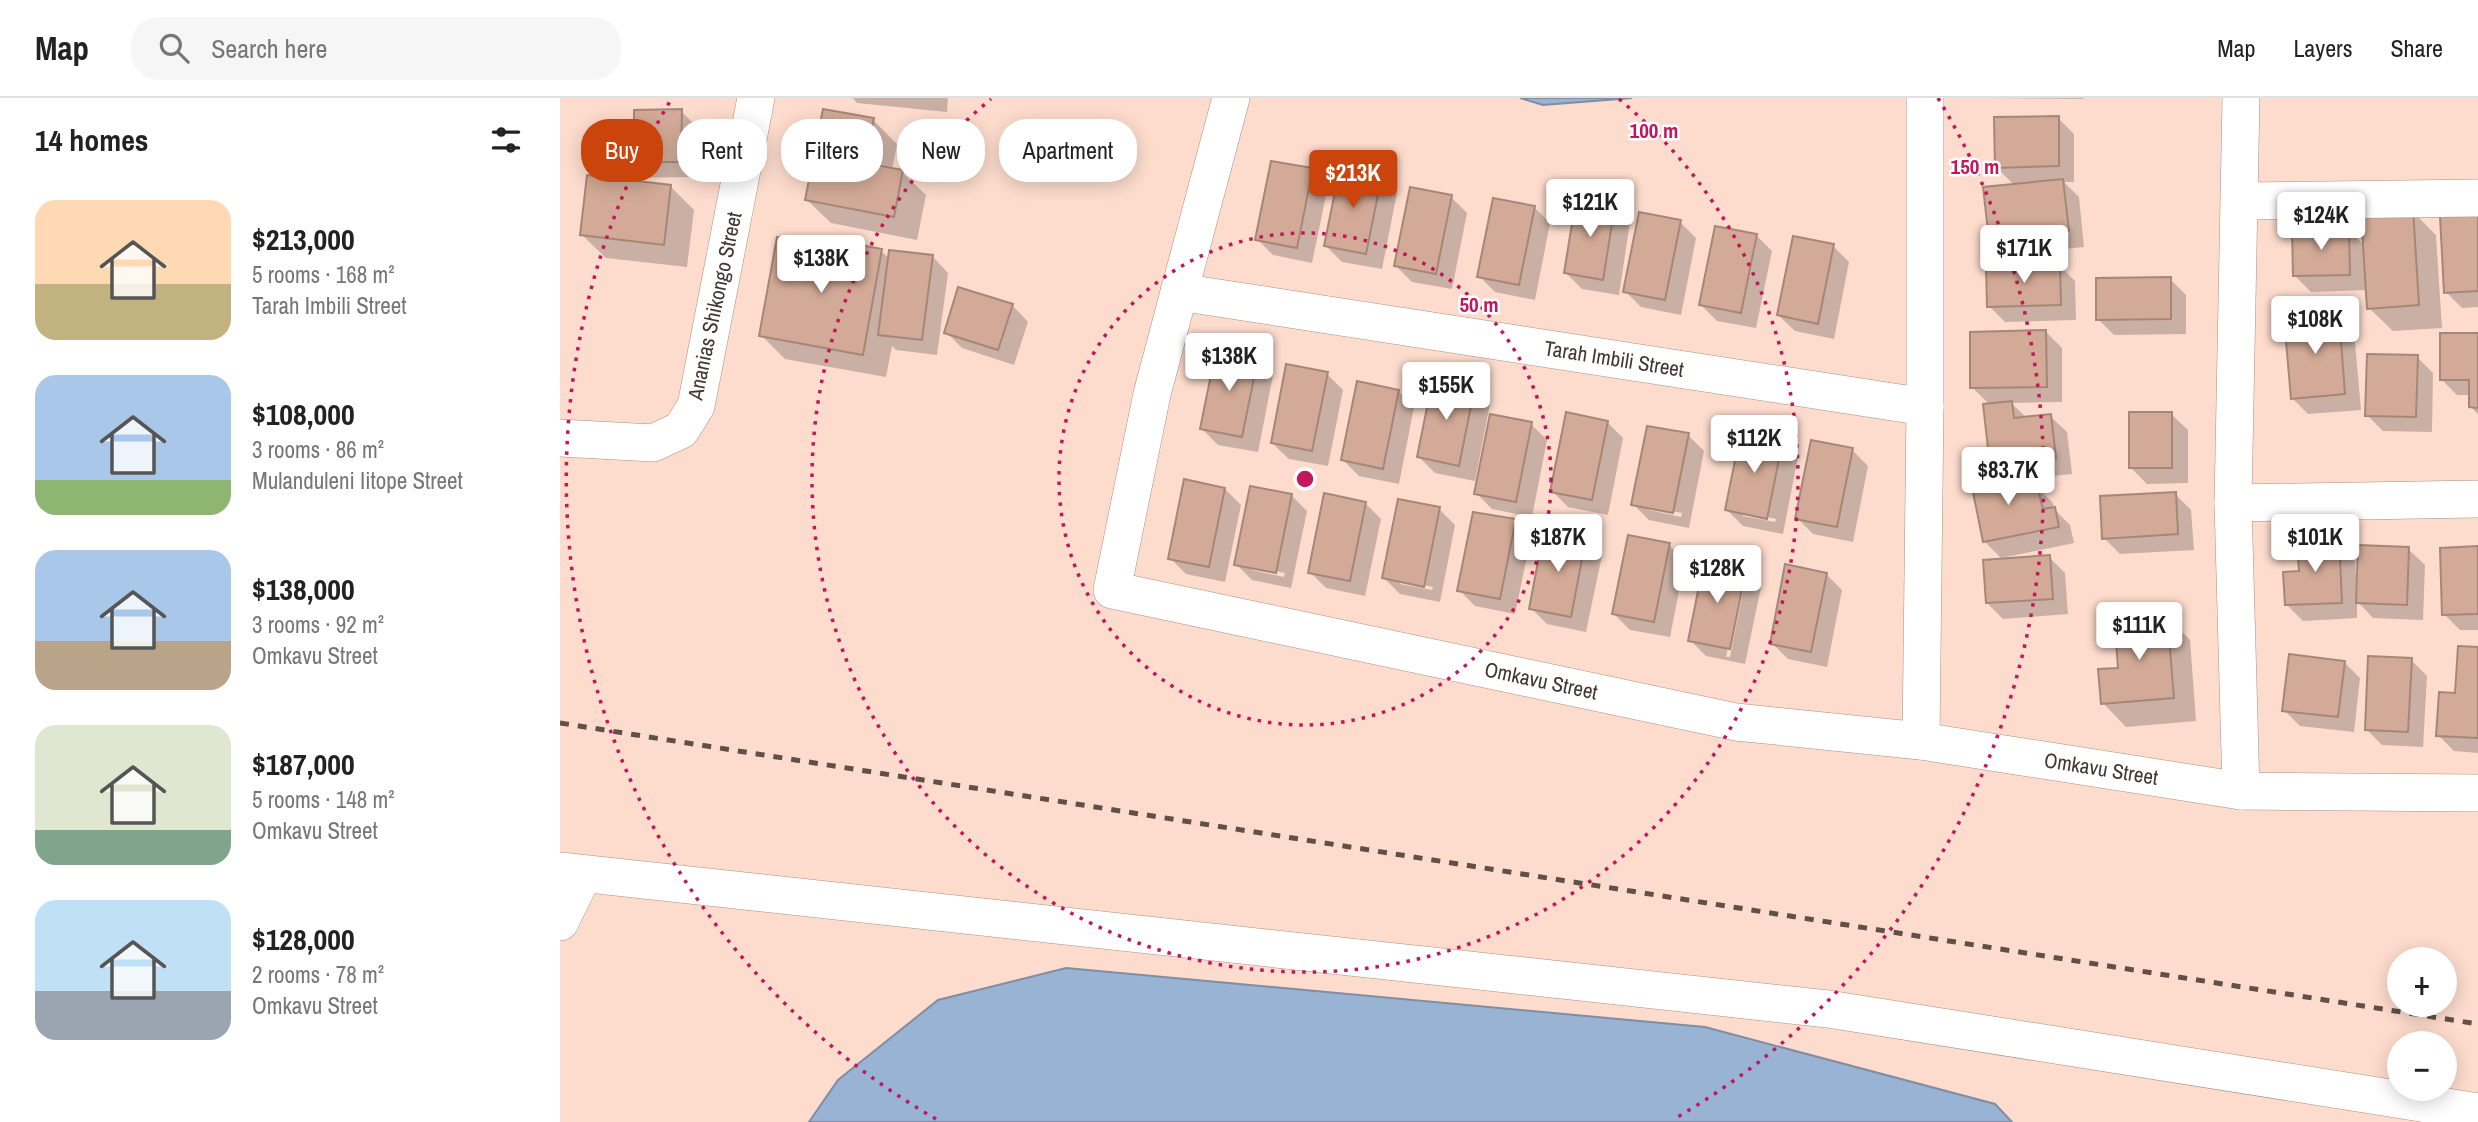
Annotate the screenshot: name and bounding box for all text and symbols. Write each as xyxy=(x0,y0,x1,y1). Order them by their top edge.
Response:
search box xyxy=(131,17,621,80)
text: Map xyxy=(35,26,89,70)
icon: search xyxy=(155,29,193,67)
text: Search here xyxy=(211,31,327,66)
text: Map xyxy=(2217,32,2255,64)
text: Layers xyxy=(2293,32,2352,64)
text: Share xyxy=(2390,32,2443,64)
text: 100 m xyxy=(1630,116,1678,145)
chip: Buy xyxy=(581,119,663,182)
chip: Rent xyxy=(677,119,767,182)
chip: Filters xyxy=(781,119,883,182)
chip: New xyxy=(897,119,985,182)
chip: Apartment xyxy=(999,119,1137,182)
text: 14 homes xyxy=(35,120,149,160)
icon: filters xyxy=(487,121,525,159)
pin: $213K xyxy=(1304,150,1402,210)
text: 150 m xyxy=(1951,152,1999,181)
text: $213K xyxy=(1325,157,1381,188)
pin: $121K xyxy=(1541,180,1639,239)
text: $121K xyxy=(1562,186,1618,217)
pin: $124K xyxy=(2272,192,2370,252)
text: $124K xyxy=(2293,199,2349,230)
street label: Ananias Shikongo Street xyxy=(680,209,749,404)
text: $213,000 xyxy=(252,219,355,259)
pin: $171K xyxy=(1975,226,2073,285)
icon: home xyxy=(91,228,175,312)
text: $171K xyxy=(1996,232,2052,263)
pin: $138K xyxy=(772,236,870,295)
text: $138K xyxy=(793,242,849,273)
text: 5 rooms · 168 m² xyxy=(252,259,395,290)
text: Tarah Imbili Street xyxy=(252,290,406,321)
text: 50 m xyxy=(1459,290,1499,319)
pin: $108K xyxy=(2266,296,2364,356)
text: $108K xyxy=(2287,303,2343,334)
street label: Tarah Imbili Street xyxy=(1542,333,1686,384)
pin: $138K xyxy=(1180,334,1278,393)
text: $138K xyxy=(1201,340,1257,371)
pin: $155K xyxy=(1397,362,1495,422)
text: $155K xyxy=(1418,369,1474,400)
text: $108,000 xyxy=(252,394,355,434)
icon: home xyxy=(91,403,175,487)
pin: $112K xyxy=(1705,416,1803,475)
text: $112K xyxy=(1727,422,1781,453)
text: 3 rooms · 86 m² xyxy=(252,434,384,465)
pin: $83.7K xyxy=(1951,448,2065,507)
text: $83.7K xyxy=(1978,454,2038,485)
text: Mulanduleni Iitope Street xyxy=(252,465,463,496)
centre of rings xyxy=(1293,467,1317,491)
pin: $187K xyxy=(1509,514,1607,574)
pin: $101K xyxy=(2266,514,2364,574)
text: $187K xyxy=(1530,521,1586,552)
text: $101K xyxy=(2287,521,2343,552)
pin: $128K xyxy=(1668,546,1766,605)
text: $128K xyxy=(1689,552,1745,583)
text: $138,000 xyxy=(252,569,355,609)
icon: home xyxy=(91,578,175,662)
pin: $111K xyxy=(2090,602,2188,662)
text: 3 rooms · 92 m² xyxy=(252,609,384,640)
text: $111K xyxy=(2112,609,2166,640)
text: Omkavu Street xyxy=(252,640,378,671)
street label: Omkavu Street xyxy=(1482,654,1600,707)
text: $187,000 xyxy=(252,744,355,784)
street label: Omkavu Street xyxy=(2042,745,2160,792)
icon: home xyxy=(91,753,175,837)
text: 5 rooms · 148 m² xyxy=(252,784,395,815)
text: Omkavu Street xyxy=(252,815,378,846)
text: $128,000 xyxy=(252,919,355,959)
icon: home xyxy=(91,928,175,1012)
map controls xyxy=(2387,947,2457,1101)
button: + xyxy=(2387,947,2457,1017)
text: 2 rooms · 78 m² xyxy=(252,959,384,990)
text: Omkavu Street xyxy=(252,990,378,1021)
button: − xyxy=(2387,1031,2457,1101)

